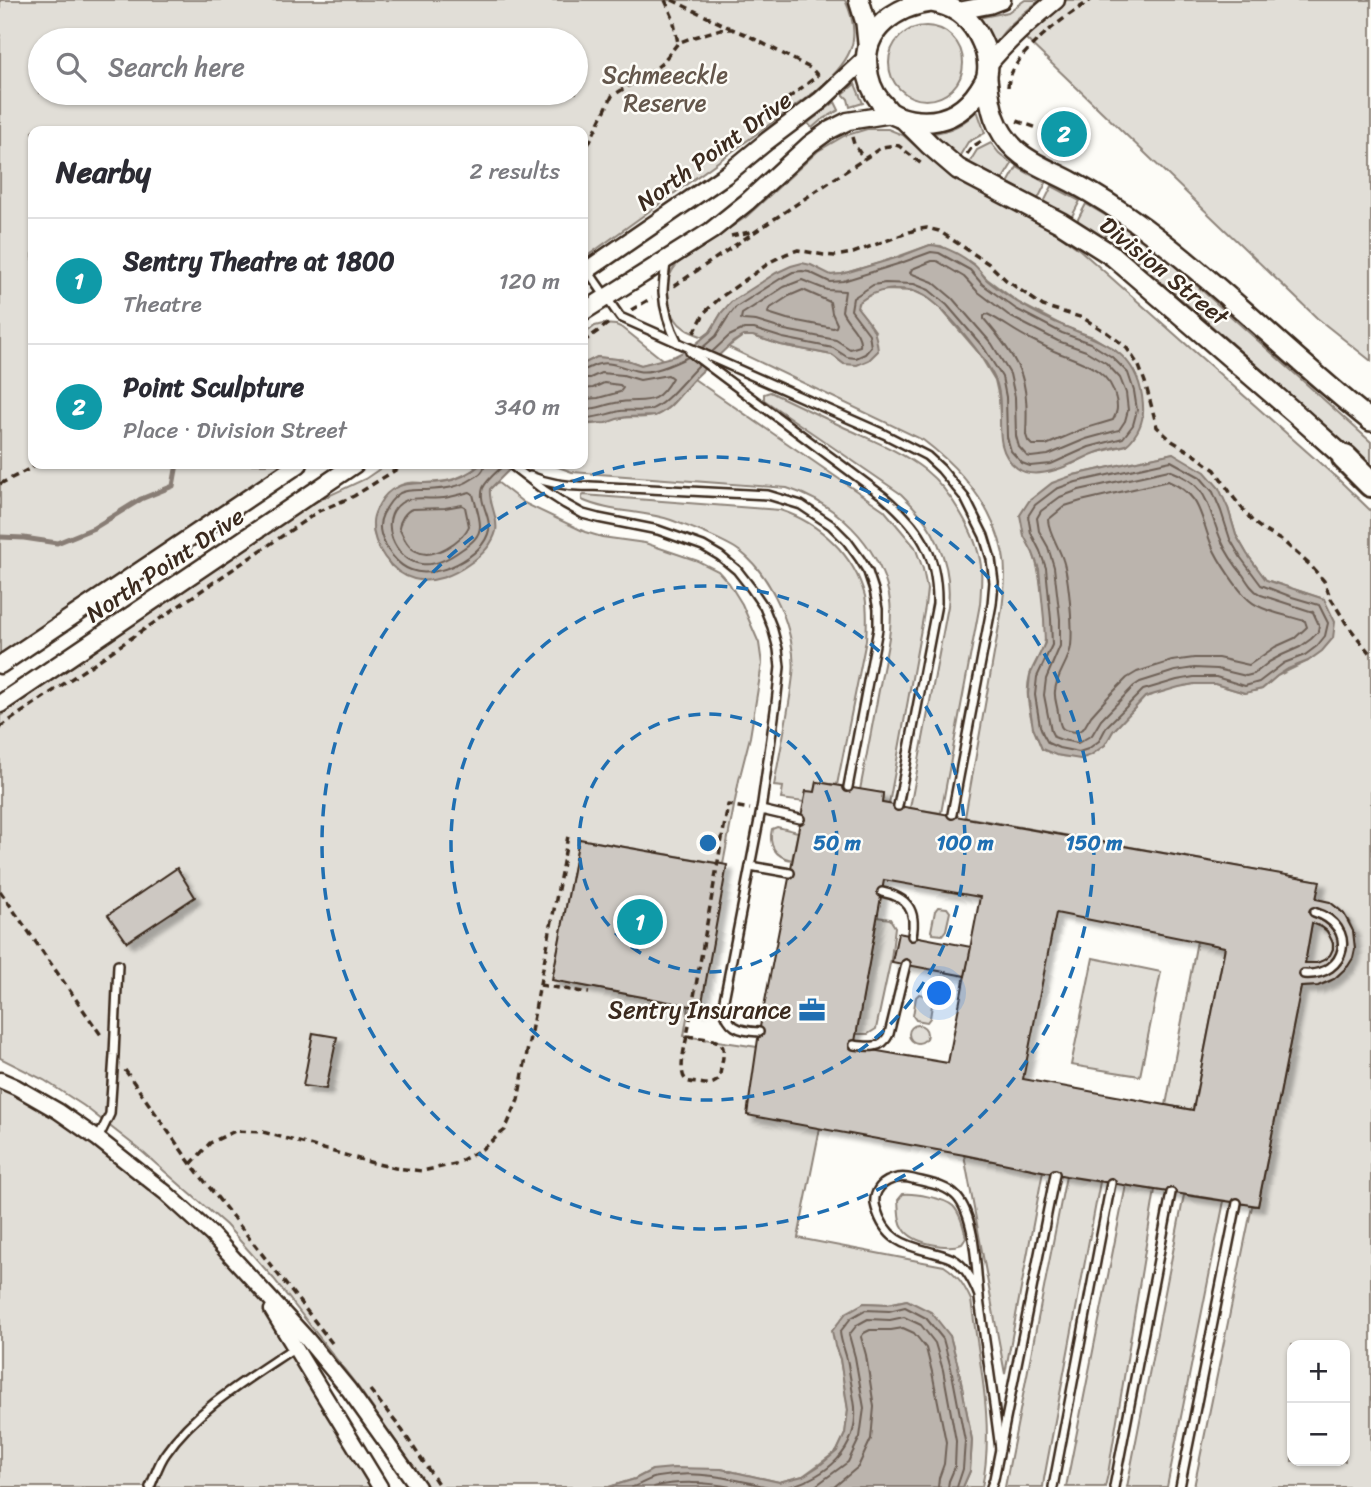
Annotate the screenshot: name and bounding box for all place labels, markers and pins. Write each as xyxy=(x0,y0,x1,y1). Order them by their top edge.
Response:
pin: 2 xyxy=(1041,108,1087,160)
centre of rings xyxy=(696,831,720,855)
pin: 1 xyxy=(617,896,663,948)
place label: Sentry Insurance xyxy=(608,989,791,1031)
office icon: Sentry Insurance xyxy=(797,995,827,1025)

